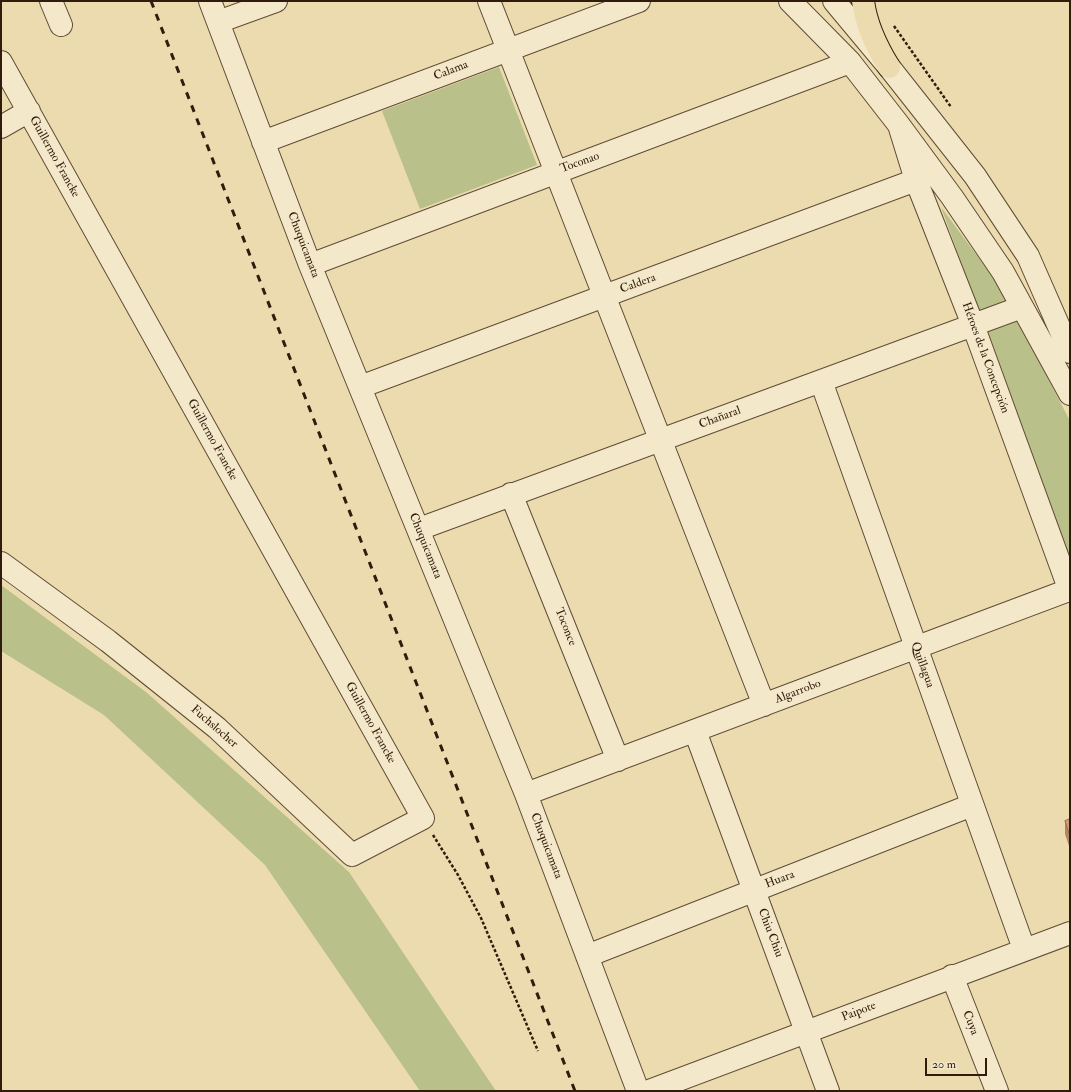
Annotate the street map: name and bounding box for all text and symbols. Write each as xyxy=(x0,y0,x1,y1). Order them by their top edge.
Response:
street label: Calama xyxy=(432,58,470,84)
street label: Guillermo Francke xyxy=(26,114,82,200)
street label: Toconao xyxy=(558,149,602,177)
street label: Chuquicamata xyxy=(284,210,322,280)
street label: Caldera xyxy=(618,271,658,297)
street label: Héroes de la Concepción xyxy=(958,301,1012,415)
street label: Guillermo Francke xyxy=(184,397,240,483)
street label: Chañaral xyxy=(697,404,743,432)
street label: Chuquicamata xyxy=(405,511,445,581)
street label: Toconce xyxy=(551,606,579,648)
street label: Quillagua xyxy=(907,640,937,690)
street label: Algarrobo xyxy=(773,677,823,707)
street label: Guillermo Francke xyxy=(342,680,398,766)
street label: Fuchslocher xyxy=(187,703,241,751)
street label: Chuquicamata xyxy=(527,811,565,881)
street label: Huara xyxy=(763,868,797,892)
street label: Chiu Chiu xyxy=(754,906,786,960)
street label: Paipote xyxy=(840,999,878,1025)
street label: Cuya xyxy=(959,1009,981,1037)
scale bar xyxy=(927,1050,989,1076)
text: 20 m xyxy=(932,1057,956,1072)

